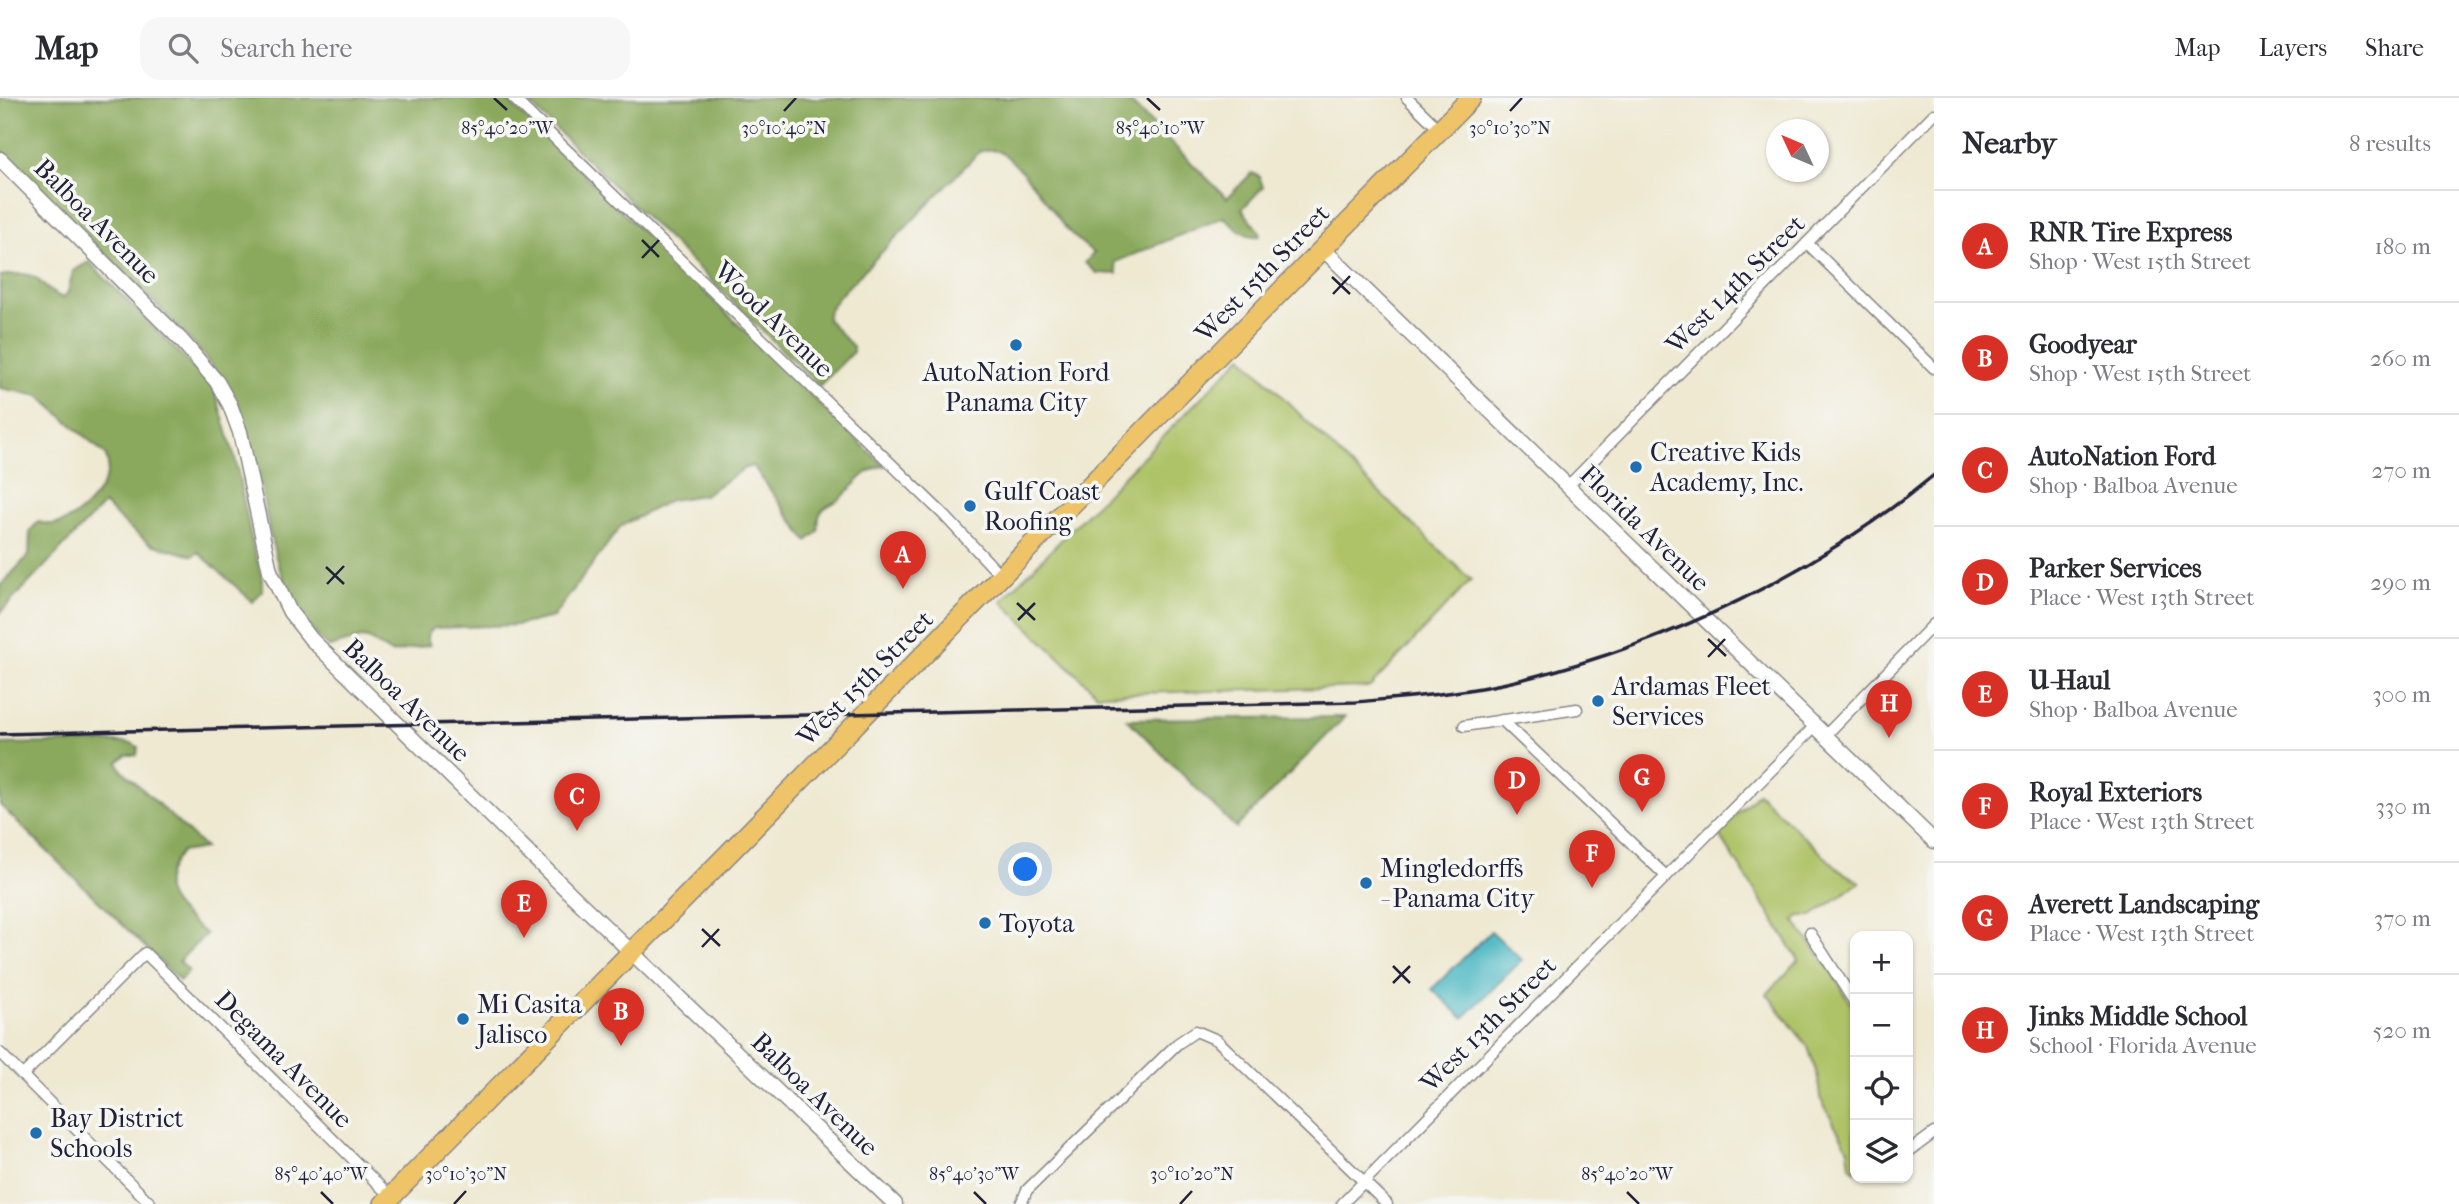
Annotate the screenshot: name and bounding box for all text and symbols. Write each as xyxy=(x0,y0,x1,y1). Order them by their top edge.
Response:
search box xyxy=(140,17,630,80)
text: Map xyxy=(35,29,98,68)
icon: search xyxy=(164,29,202,67)
text: Search here xyxy=(220,33,352,64)
text: Map xyxy=(2175,34,2221,62)
text: Layers xyxy=(2259,34,2327,62)
text: Share xyxy=(2365,34,2424,62)
text: 85°40'20"W xyxy=(461,118,554,139)
text: 30°10'40"N xyxy=(741,118,827,139)
text: 85°40'10"W xyxy=(1116,118,1206,139)
text: 30°10'30"N xyxy=(1469,118,1551,139)
north arrow xyxy=(1766,119,1829,182)
text: Nearby xyxy=(1962,126,2057,161)
text: 8 results xyxy=(2349,130,2431,157)
street label: Balboa Avenue xyxy=(28,152,166,290)
street label: West 15th Street xyxy=(1188,197,1336,349)
street label: West 14th Street xyxy=(1659,208,1812,361)
text: RNR Tire Express xyxy=(2029,217,2232,248)
text: A xyxy=(1978,233,1992,260)
text: 180 m xyxy=(2374,233,2431,260)
text: Shop · West 15th Street xyxy=(2029,248,2251,275)
street label: Wood Avenue xyxy=(707,254,840,384)
text: Goodyear xyxy=(2029,329,2137,360)
marker: AutoNation Ford Panama City xyxy=(1008,337,1024,353)
text: B xyxy=(1978,345,1992,372)
text: 260 m xyxy=(2370,345,2431,372)
place label: AutoNation Ford Panama City xyxy=(922,357,1110,418)
text: Shop · West 15th Street xyxy=(2029,360,2251,387)
place label: Creative Kids Academy, Inc. xyxy=(1649,437,1803,498)
text: AutoNation Ford xyxy=(2029,441,2216,472)
text: C xyxy=(1977,457,1993,484)
text: 270 m xyxy=(2371,457,2431,484)
street label: Florida Avenue xyxy=(1573,459,1716,598)
marker: Creative Kids Academy, Inc. xyxy=(1628,459,1644,475)
text: Shop · Balboa Avenue xyxy=(2029,472,2238,499)
place label: Gulf Coast Roofing xyxy=(984,476,1101,537)
marker: Gulf Coast Roofing xyxy=(962,498,978,514)
pin: A xyxy=(880,531,926,589)
text: Parker Services xyxy=(2029,553,2202,584)
text: D xyxy=(1976,569,1994,596)
text: 290 m xyxy=(2370,569,2431,596)
text: Place · West 13th Street xyxy=(2029,584,2254,611)
street label: West 15th Street xyxy=(790,603,940,754)
street label: Balboa Avenue xyxy=(337,632,477,769)
text: U-Haul xyxy=(2029,665,2110,696)
place label: Ardamas Fleet Services xyxy=(1611,671,1771,732)
pin: H xyxy=(1866,680,1912,738)
text: E xyxy=(1978,681,1992,708)
text: 300 m xyxy=(2372,681,2431,708)
marker: Ardamas Fleet Services xyxy=(1590,693,1606,709)
text: Shop · Balboa Avenue xyxy=(2029,696,2238,723)
pin: G xyxy=(1619,754,1665,812)
pin: D xyxy=(1494,757,1540,815)
pin: C xyxy=(554,773,600,831)
text: Royal Exteriors xyxy=(2029,777,2202,808)
text: F xyxy=(1979,793,1991,820)
text: 330 m xyxy=(2375,793,2431,820)
text: Place · West 13th Street xyxy=(2029,808,2254,835)
pin: F xyxy=(1569,830,1615,888)
your location xyxy=(1008,852,1042,886)
place label: Mingledorffs - Panama City xyxy=(1380,853,1535,914)
marker: Mingledorffs - Panama City xyxy=(1358,875,1374,891)
pin: E xyxy=(501,880,547,938)
text: Averett Landscaping xyxy=(2029,889,2259,920)
text: G xyxy=(1977,905,1993,932)
text: 370 m xyxy=(2374,905,2431,932)
place label: Toyota xyxy=(999,908,1075,939)
marker: Toyota xyxy=(977,915,993,931)
text: Place · West 13th Street xyxy=(2029,920,2254,947)
map controls xyxy=(1850,931,1913,1183)
button: + xyxy=(1850,931,1913,994)
street label: West 13th Street xyxy=(1413,950,1563,1099)
street label: Degama Avenue xyxy=(208,984,359,1135)
pin: B xyxy=(598,988,644,1046)
place label: Mi Casita Jalisco xyxy=(475,989,583,1050)
button: − xyxy=(1850,994,1913,1057)
text: Jinks Middle School xyxy=(2029,1001,2247,1032)
marker: Mi Casita Jalisco xyxy=(455,1011,471,1027)
text: H xyxy=(1976,1017,1994,1044)
text: 520 m xyxy=(2372,1017,2431,1044)
street label: Balboa Avenue xyxy=(745,1026,885,1163)
text: School · Florida Avenue xyxy=(2029,1032,2257,1059)
button: locate xyxy=(1850,1057,1913,1120)
place label: Bay District Schools xyxy=(50,1103,184,1164)
button: layers xyxy=(1850,1120,1913,1183)
marker: Bay District Schools xyxy=(28,1125,44,1141)
text: 85°40'40"W xyxy=(274,1164,369,1185)
text: 30°10'30"N xyxy=(425,1164,507,1185)
text: 85°40'30"W xyxy=(929,1164,1020,1185)
text: 30°10'20"N xyxy=(1150,1164,1234,1185)
text: 85°40'20"W xyxy=(1581,1164,1674,1185)

